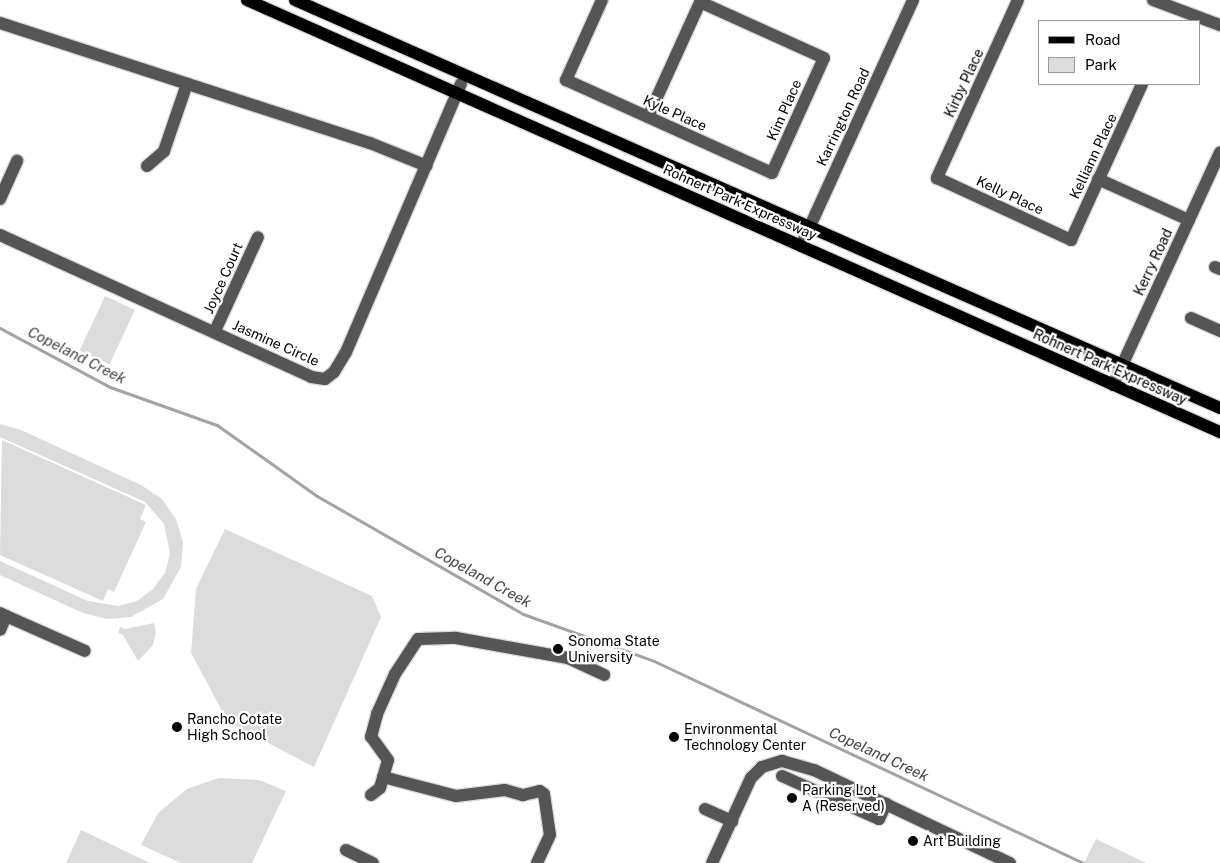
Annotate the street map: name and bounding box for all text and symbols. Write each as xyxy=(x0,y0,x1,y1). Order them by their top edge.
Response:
legend xyxy=(1038,20,1200,85)
text: Road xyxy=(1085,31,1121,48)
street label: Kirby Place xyxy=(941,46,987,120)
text: Park xyxy=(1085,56,1117,73)
street label: Karrington Road xyxy=(813,65,873,169)
street label: Kim Place xyxy=(763,77,805,143)
street label: Kyle Place xyxy=(641,91,709,135)
street label: Kelliann Place xyxy=(1066,111,1120,201)
street label: Rohnert Park Expressway xyxy=(661,160,819,244)
street label: Kelly Place xyxy=(974,172,1046,218)
street label: Kerry Road xyxy=(1130,226,1176,298)
street label: Joyce Court xyxy=(200,240,246,316)
street label: Jasmine Circle xyxy=(230,316,322,370)
water label: Copeland Creek xyxy=(25,322,129,388)
street label: Rohnert Park Expressway xyxy=(1031,325,1189,409)
water label: Copeland Creek xyxy=(431,543,535,611)
place label: Sonoma State University xyxy=(568,633,660,666)
marker: Sonoma State University xyxy=(552,643,564,655)
place label: Rancho Cotate High School xyxy=(187,711,282,744)
marker: Rancho Cotate High School xyxy=(171,721,183,733)
place label: Environmental Technology Center xyxy=(684,721,806,754)
water label: Copeland Creek xyxy=(826,723,932,785)
marker: Environmental Technology Center xyxy=(668,731,680,743)
place label: Parking Lot A (Reserved) xyxy=(802,782,885,814)
marker: Parking Lot A (Reserved) xyxy=(786,792,798,804)
place label: Art Building xyxy=(923,833,1001,849)
marker: Art Building xyxy=(907,835,919,847)

